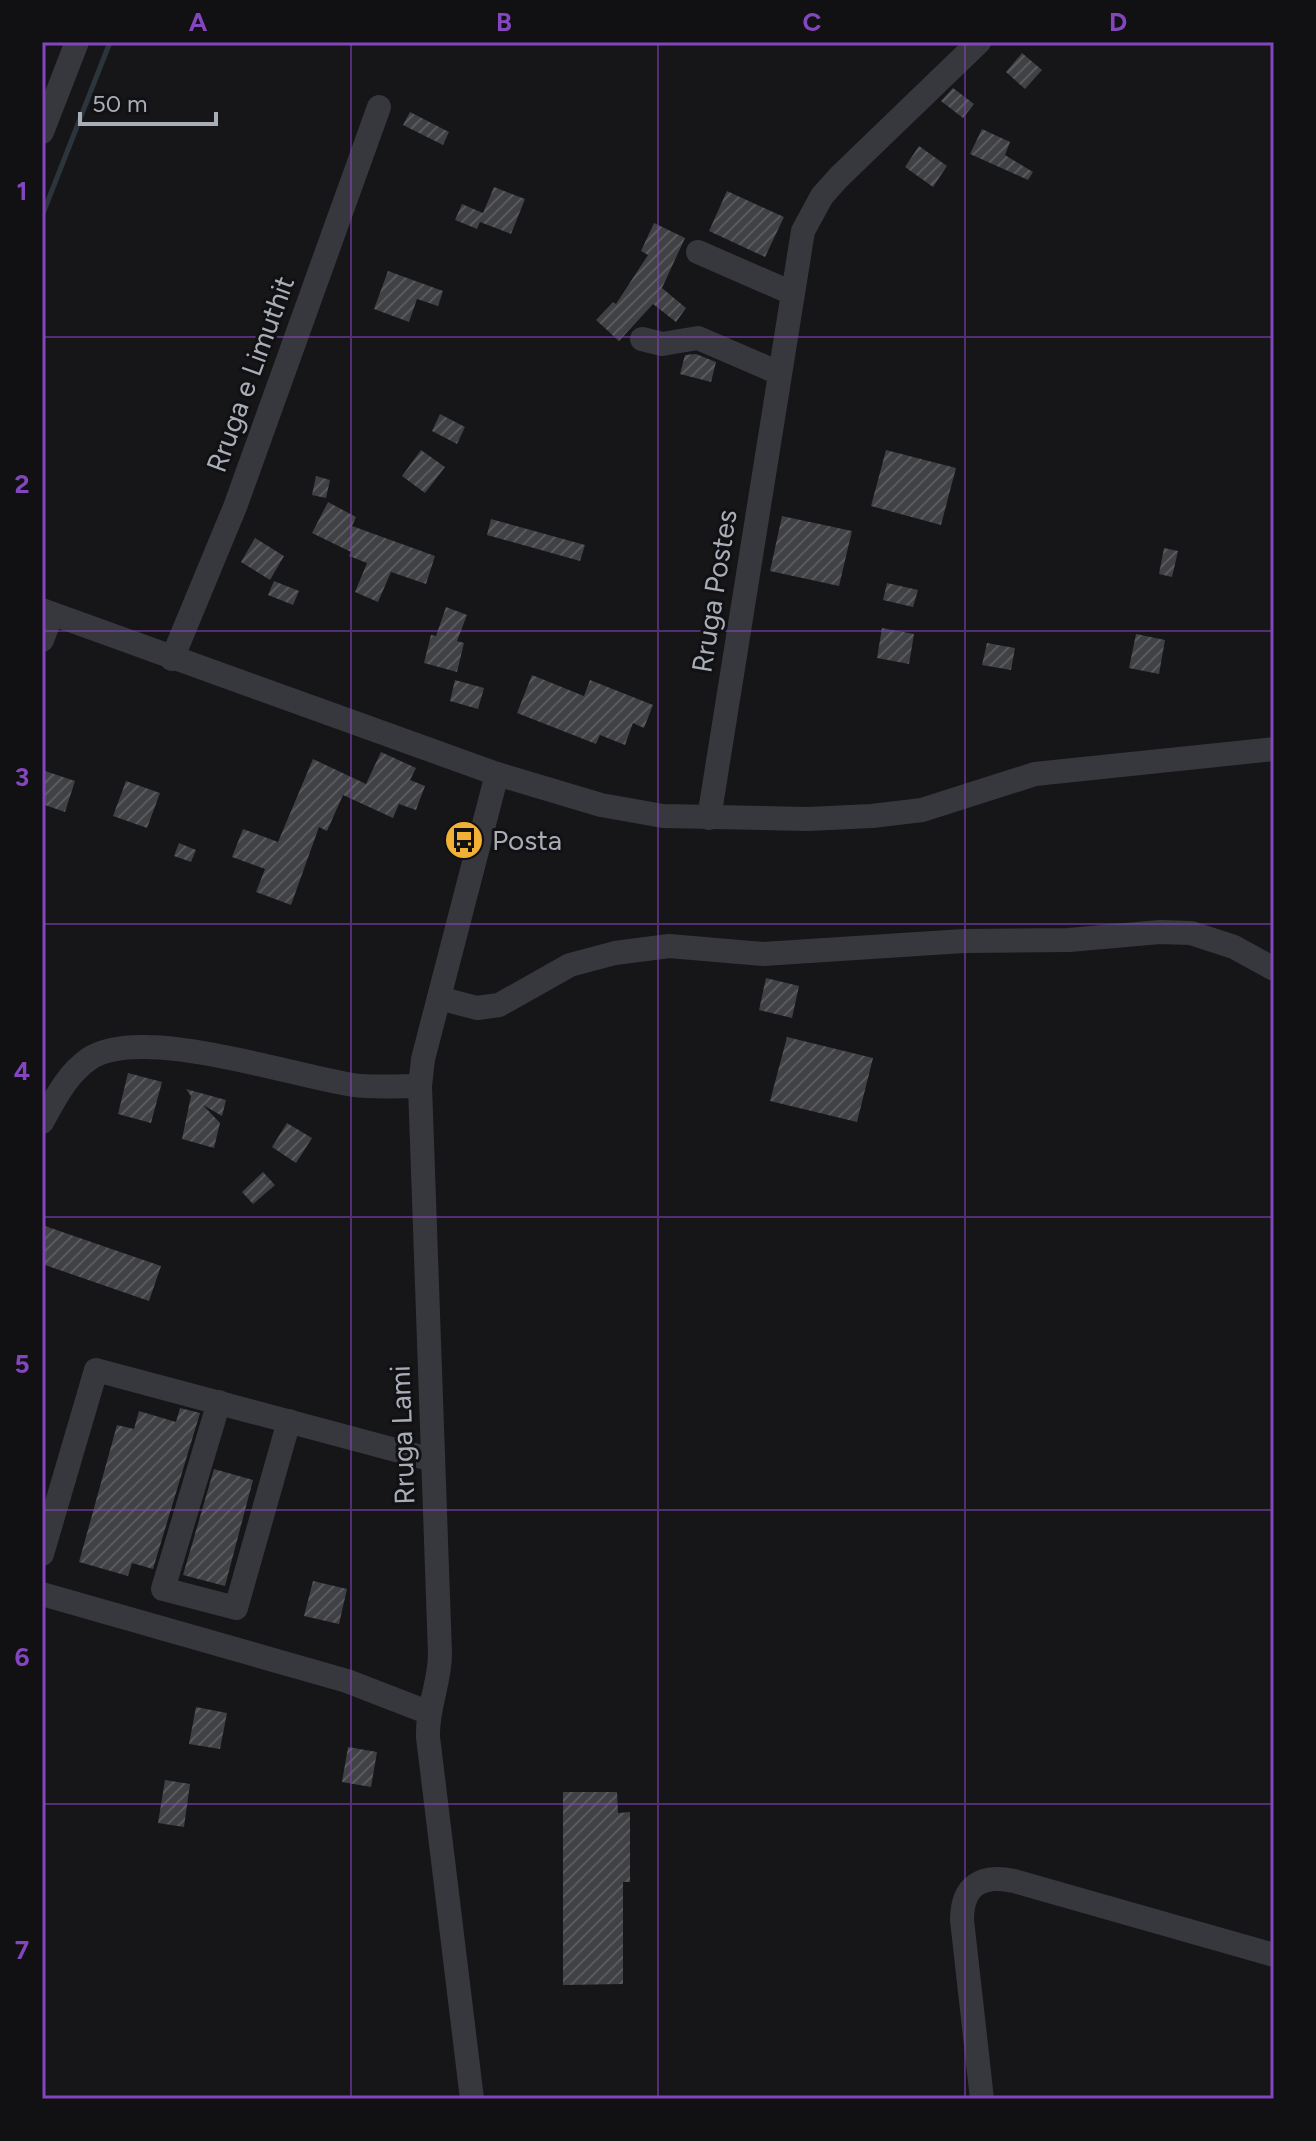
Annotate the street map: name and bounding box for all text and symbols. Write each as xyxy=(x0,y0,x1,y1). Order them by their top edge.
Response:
text: A xyxy=(189,6,208,38)
text: B xyxy=(496,6,512,38)
text: C xyxy=(803,6,822,38)
text: D xyxy=(1109,6,1127,38)
scale bar xyxy=(80,76,216,126)
text: 50 m xyxy=(92,89,148,118)
text: 1 xyxy=(17,175,27,207)
street label: Rruga e Limuthit xyxy=(199,271,301,477)
text: 2 xyxy=(14,468,30,500)
street label: Rruga Postes xyxy=(684,507,744,675)
text: 3 xyxy=(15,761,29,793)
bus stop icon: Posta xyxy=(443,819,485,861)
place label: Posta xyxy=(492,823,562,857)
text: 4 xyxy=(14,1055,30,1087)
text: 5 xyxy=(14,1348,30,1380)
street label: Rruga Lami xyxy=(383,1365,421,1505)
text: 6 xyxy=(14,1641,30,1673)
text: 7 xyxy=(15,1934,29,1966)

